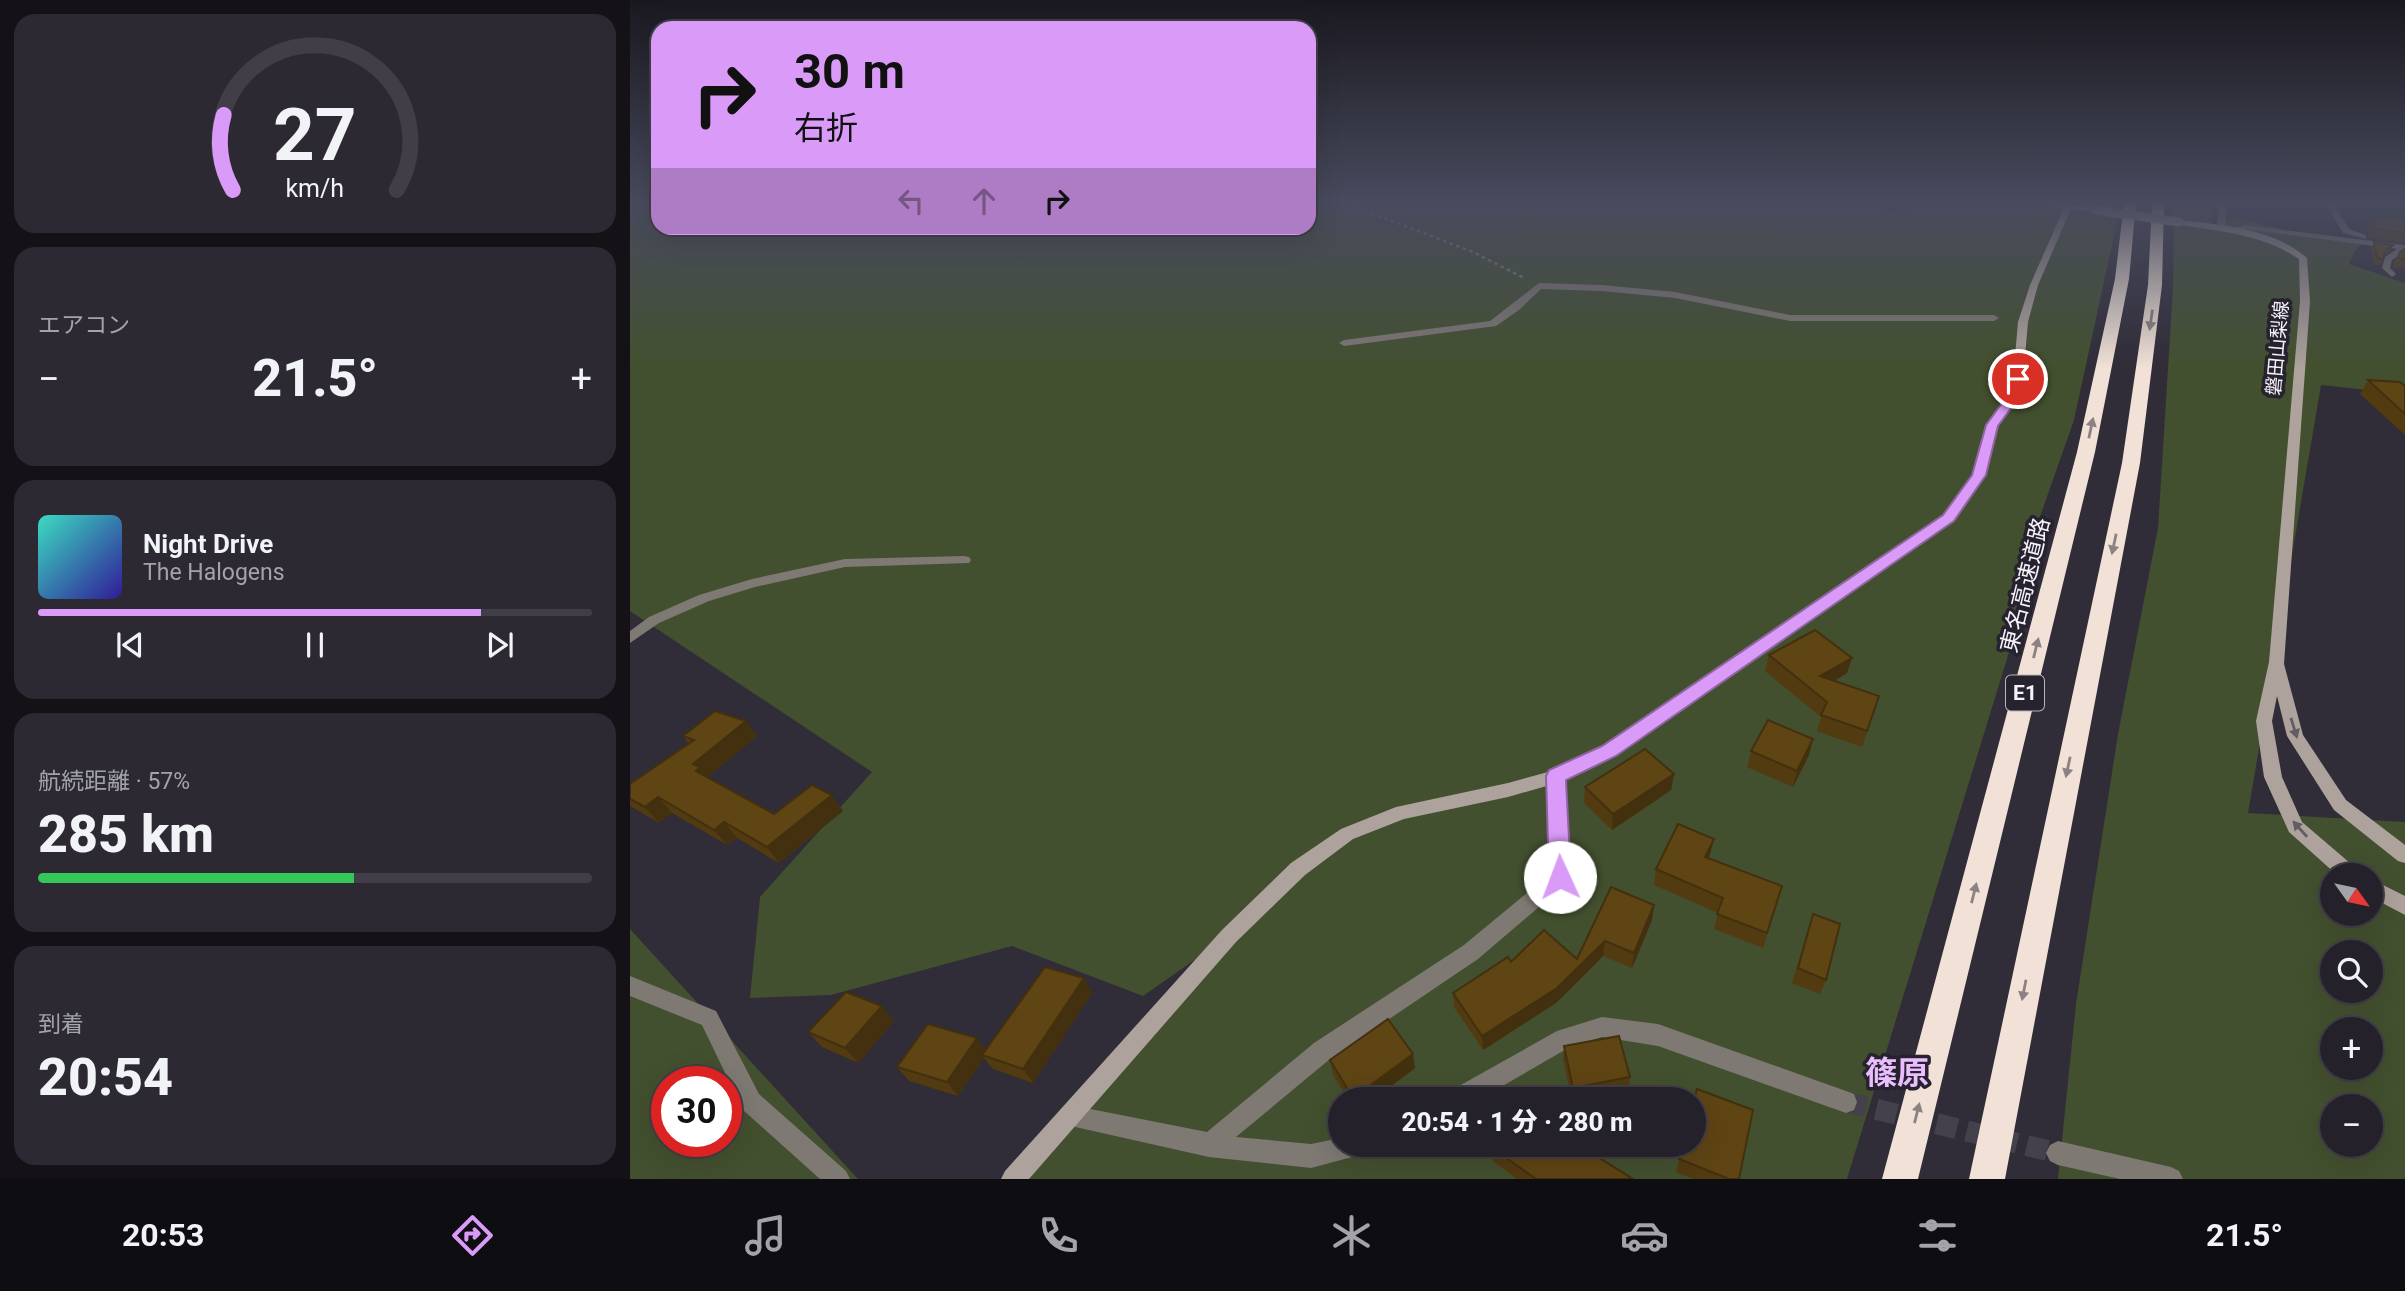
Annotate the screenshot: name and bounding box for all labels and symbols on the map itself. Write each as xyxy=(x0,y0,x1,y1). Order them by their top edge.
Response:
street label: 磐田山梨線 xyxy=(2262,300,2293,396)
one-way arrow xyxy=(2145,309,2156,331)
pin xyxy=(1988,349,2048,409)
one-way arrow xyxy=(2086,417,2097,439)
street label: 東名高速道路 xyxy=(1996,515,2055,655)
one-way arrow xyxy=(2109,533,2120,555)
one-way arrow xyxy=(2031,637,2042,659)
road number: E1 xyxy=(2006,676,2044,710)
one-way arrow xyxy=(2289,718,2300,739)
one-way arrow xyxy=(2063,756,2074,778)
one-way arrow xyxy=(2292,820,2308,838)
position arrow xyxy=(1523,840,1597,914)
north arrow xyxy=(2320,863,2384,926)
one-way arrow xyxy=(1969,881,1980,903)
one-way arrow xyxy=(2018,979,2029,1001)
district label: 篠原 xyxy=(1865,1054,1929,1092)
speed limit sign: 30 xyxy=(651,1066,742,1157)
one-way arrow xyxy=(1912,1102,1923,1124)

